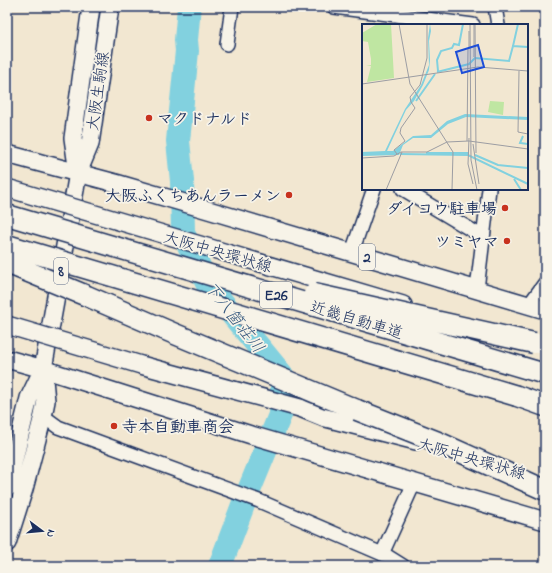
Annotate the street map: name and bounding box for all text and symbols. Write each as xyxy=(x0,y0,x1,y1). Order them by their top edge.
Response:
inset map xyxy=(362,24,528,190)
street label: 大阪生駒線 xyxy=(82,50,116,133)
place label: マクドナルド xyxy=(157,108,252,132)
marker: マクドナルド xyxy=(144,113,154,123)
place label: 大阪ふくちあんラーメン xyxy=(105,185,281,209)
marker: 大阪ふくちあんラーメン xyxy=(284,190,294,200)
place label: ダイコウ駐車場 xyxy=(387,198,497,222)
marker: ダイコウ駐車場 xyxy=(500,203,510,213)
street label: 大阪中央環状線 xyxy=(160,226,275,280)
place label: ツミヤマ xyxy=(435,231,499,255)
marker: ツミヤマ xyxy=(502,236,512,246)
road number: 2 xyxy=(359,244,375,270)
road number: 8 xyxy=(54,258,68,284)
water label: 下八箇荘川 xyxy=(198,277,270,359)
road number: E26 xyxy=(260,282,292,308)
street label: 近畿自動車道 xyxy=(307,295,406,346)
place label: 寺本自動車商会 xyxy=(122,416,234,440)
marker: 寺本自動車商会 xyxy=(109,421,119,431)
street label: 大阪中央環状線 xyxy=(414,433,529,487)
north arrow xyxy=(22,511,62,551)
text: N xyxy=(42,528,59,539)

